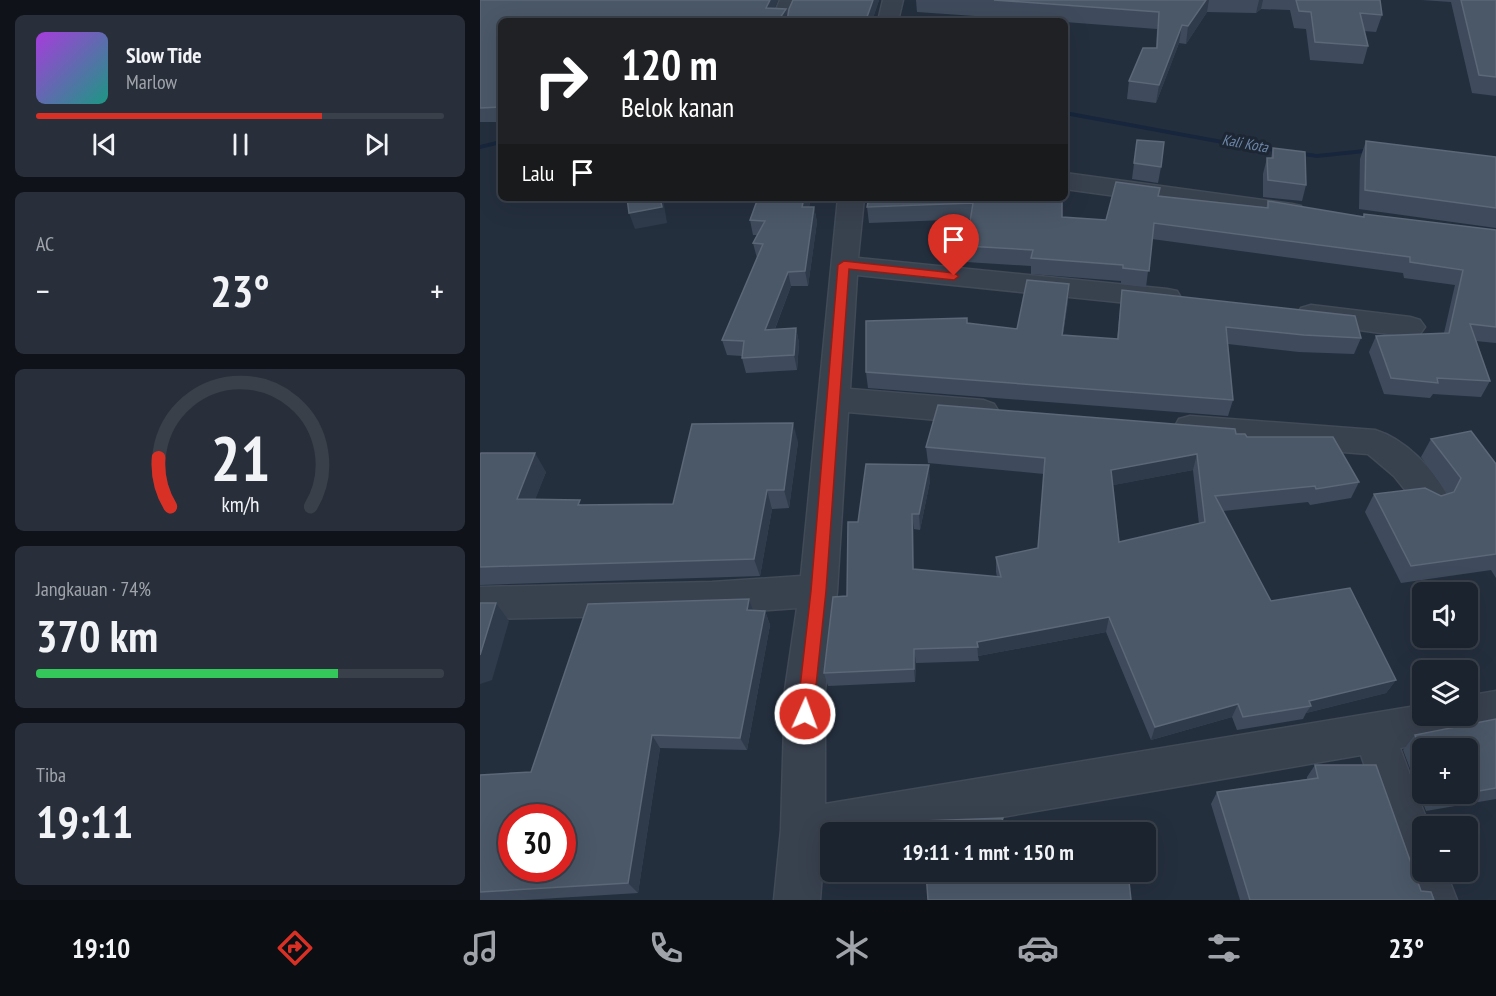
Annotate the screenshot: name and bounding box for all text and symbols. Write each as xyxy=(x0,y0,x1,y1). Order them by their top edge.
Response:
text: 120 m xyxy=(621,37,718,92)
text: Slow Tide xyxy=(126,41,202,69)
icon: right xyxy=(522,42,600,120)
text: Marlow xyxy=(126,69,177,95)
text: Belok kanan xyxy=(621,90,734,124)
icon: previous xyxy=(88,128,121,161)
icon: pause xyxy=(224,128,257,161)
icon: next xyxy=(360,128,393,161)
water label: Kali Kota xyxy=(1220,130,1270,157)
icon: arrive xyxy=(566,156,599,189)
text: Lalu xyxy=(522,159,554,187)
pin xyxy=(928,214,979,276)
icon: arrive xyxy=(937,223,970,256)
text: AC xyxy=(36,231,54,257)
text: 23° xyxy=(210,261,270,319)
text: − xyxy=(36,269,50,312)
text: + xyxy=(430,269,444,312)
text: 21 xyxy=(210,417,270,498)
text: km/h xyxy=(221,490,259,518)
text: Jangkauan · 74% xyxy=(36,576,151,602)
map controls xyxy=(1412,582,1478,882)
button: sound xyxy=(1412,582,1478,648)
text: 370 km xyxy=(36,606,158,664)
button: layers xyxy=(1412,660,1478,726)
position arrow xyxy=(773,682,837,746)
button: + xyxy=(1412,738,1478,804)
text: Tiba xyxy=(36,762,66,788)
text: 19:11 xyxy=(36,792,133,850)
speed limit sign: 30 xyxy=(498,804,576,882)
button: − xyxy=(1412,816,1478,882)
text: 19:11 · 1 mnt · 150 m xyxy=(902,838,1074,866)
icon: directions xyxy=(274,927,316,969)
icon: music xyxy=(460,927,502,969)
icon: phone xyxy=(645,927,687,969)
icon: climate xyxy=(831,927,873,969)
icon: car xyxy=(1017,927,1059,969)
icon: filters xyxy=(1203,927,1245,969)
text: 19:10 xyxy=(72,931,130,965)
text: 23° xyxy=(1388,931,1424,965)

